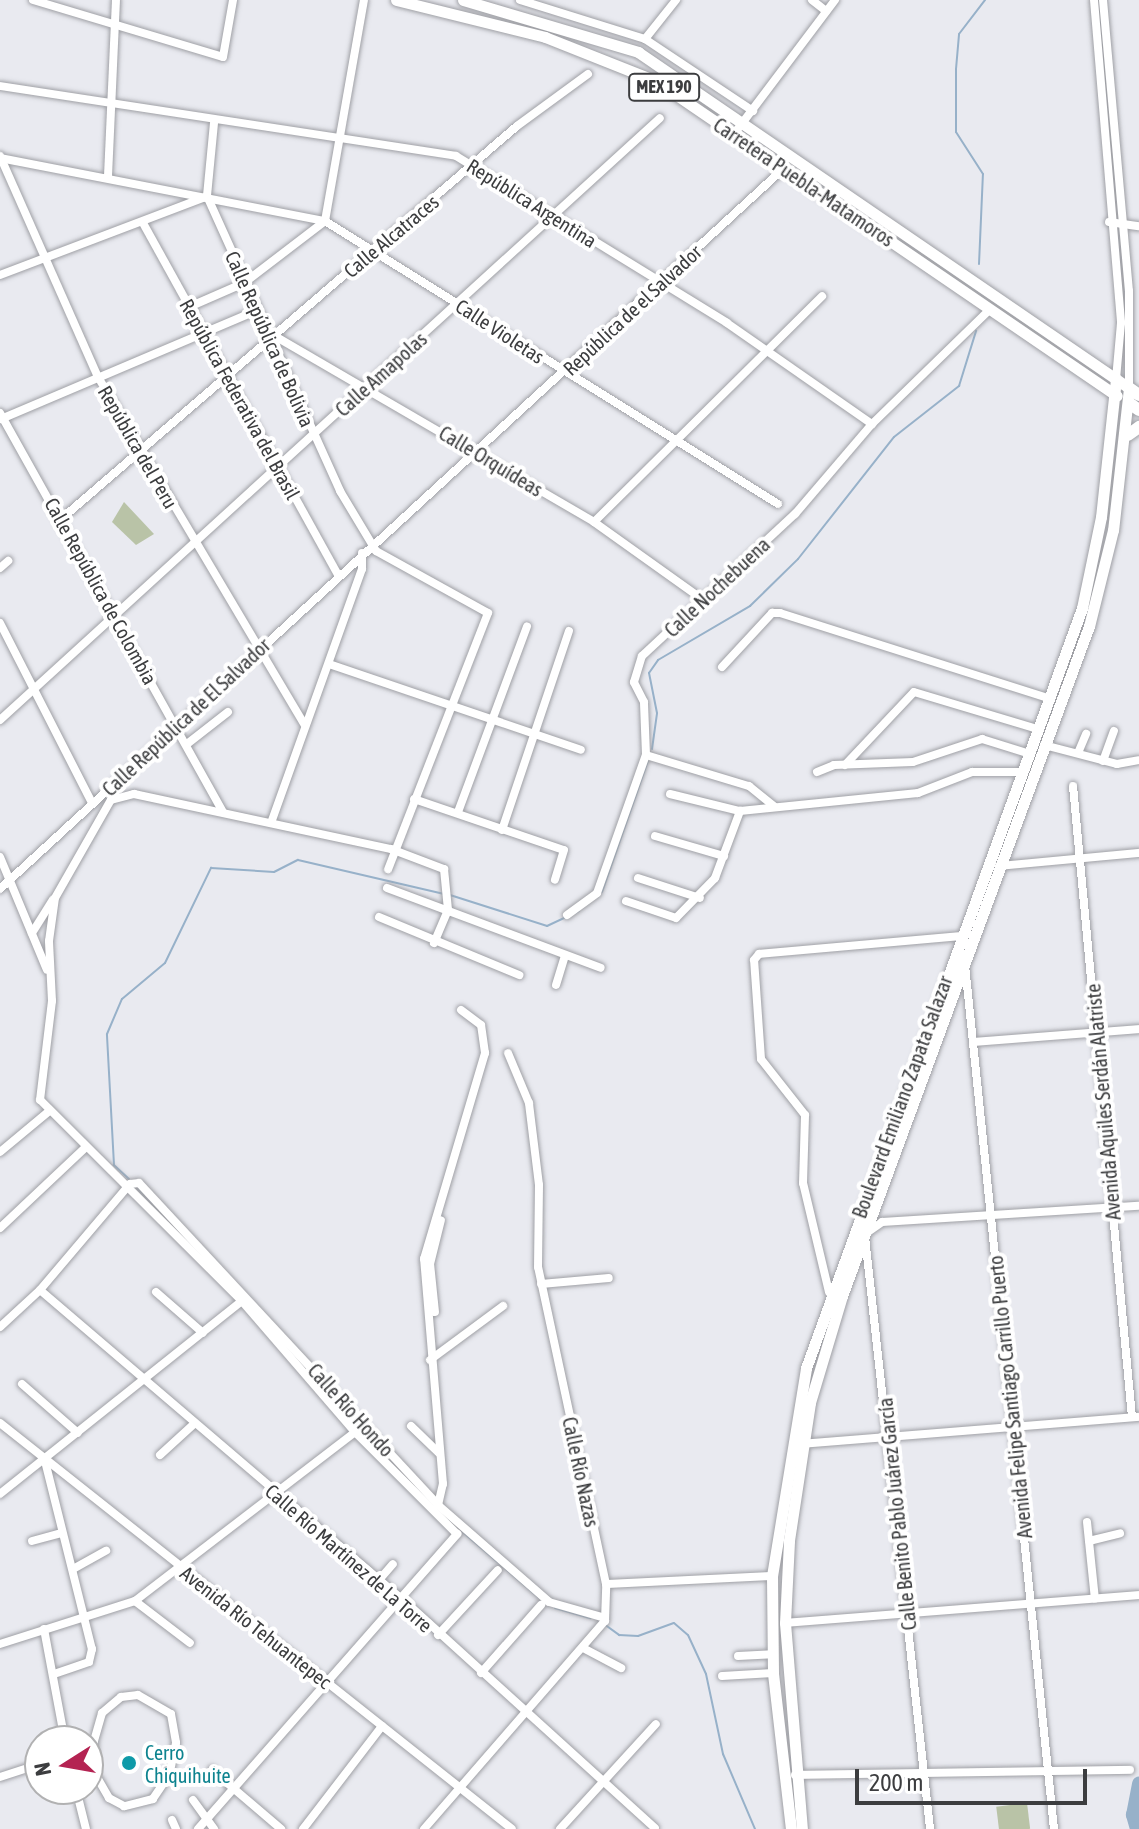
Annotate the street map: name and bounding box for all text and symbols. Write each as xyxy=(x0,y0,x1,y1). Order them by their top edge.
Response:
road number: MEX 190 xyxy=(628,73,700,101)
street label: Carretera Puebla-Matamoros xyxy=(709,113,899,251)
street label: República Argentina xyxy=(463,153,601,253)
street label: Calle Alcatraces xyxy=(339,189,443,283)
street label: República de el Salvador xyxy=(558,240,706,380)
street label: Calle República de Bolivia xyxy=(220,247,320,431)
street label: Calle Violetas xyxy=(451,294,549,368)
street label: República Federativa del Brasil xyxy=(175,295,305,503)
street label: Calle Amapolas xyxy=(330,327,432,421)
street label: República del Peru xyxy=(93,381,183,513)
street label: Calle Orquídeas xyxy=(435,421,547,501)
street label: Calle República de Colombia xyxy=(40,494,162,688)
street label: Calle Nochebuena xyxy=(659,532,775,642)
street label: Calle República de El Salvador xyxy=(97,633,275,801)
street label: Boulevard Emiliano Zapata Salazar xyxy=(847,973,957,1221)
street label: Avenida Aquiles Serdán Alatriste xyxy=(1081,983,1125,1221)
street label: Avenida Felipe Santiago Carrillo Puerto xyxy=(983,1254,1037,1540)
street label: Calle Río Hondo xyxy=(303,1359,399,1461)
street label: Calle Benito Pablo Juárez García xyxy=(873,1396,921,1632)
street label: Calle Río Nazas xyxy=(558,1415,604,1529)
street label: Calle Río Martínez de La Torre xyxy=(260,1479,438,1637)
street label: Avenida Río Tehuantepec xyxy=(176,1561,336,1693)
north arrow xyxy=(24,1725,104,1805)
place label: Cerro Chiquihuite xyxy=(145,1740,231,1787)
scale bar xyxy=(859,1753,1091,1803)
marker: Cerro Chiquihuite xyxy=(120,1754,138,1772)
text: N xyxy=(28,1760,56,1778)
text: 200 m xyxy=(869,1769,923,1796)

